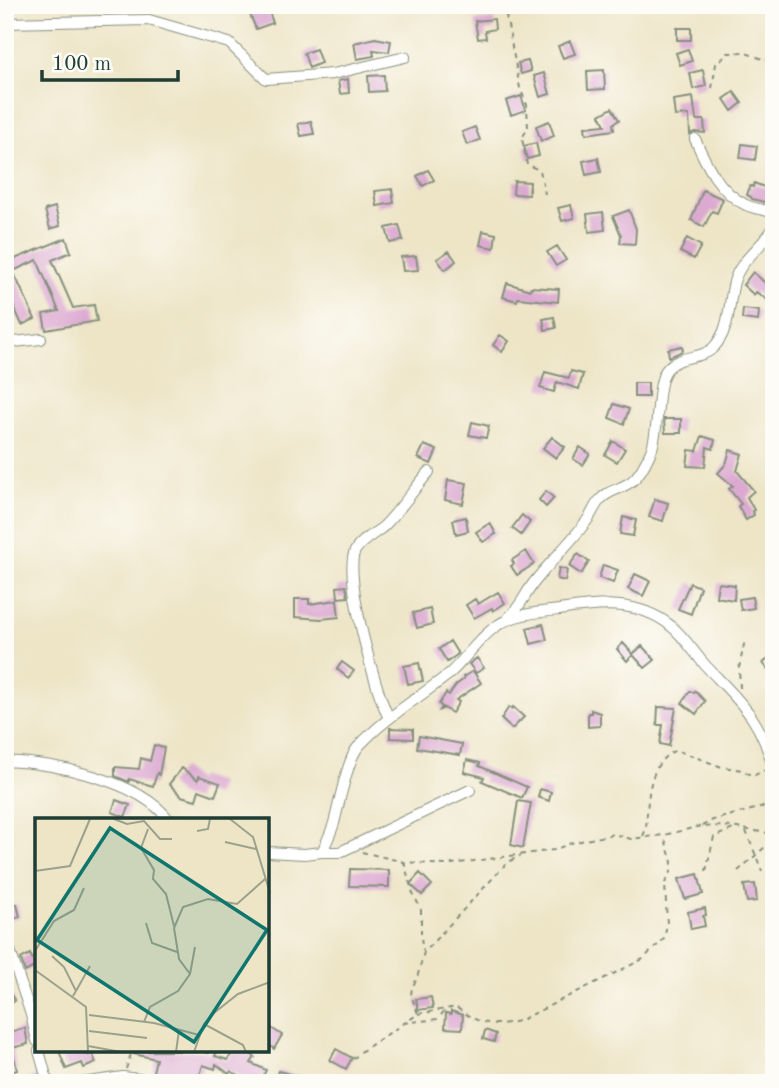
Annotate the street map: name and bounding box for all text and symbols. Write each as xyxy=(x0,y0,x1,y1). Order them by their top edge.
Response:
scale bar xyxy=(42,38,178,82)
text: 100 m xyxy=(52,54,111,75)
inset map xyxy=(35,818,270,1053)

